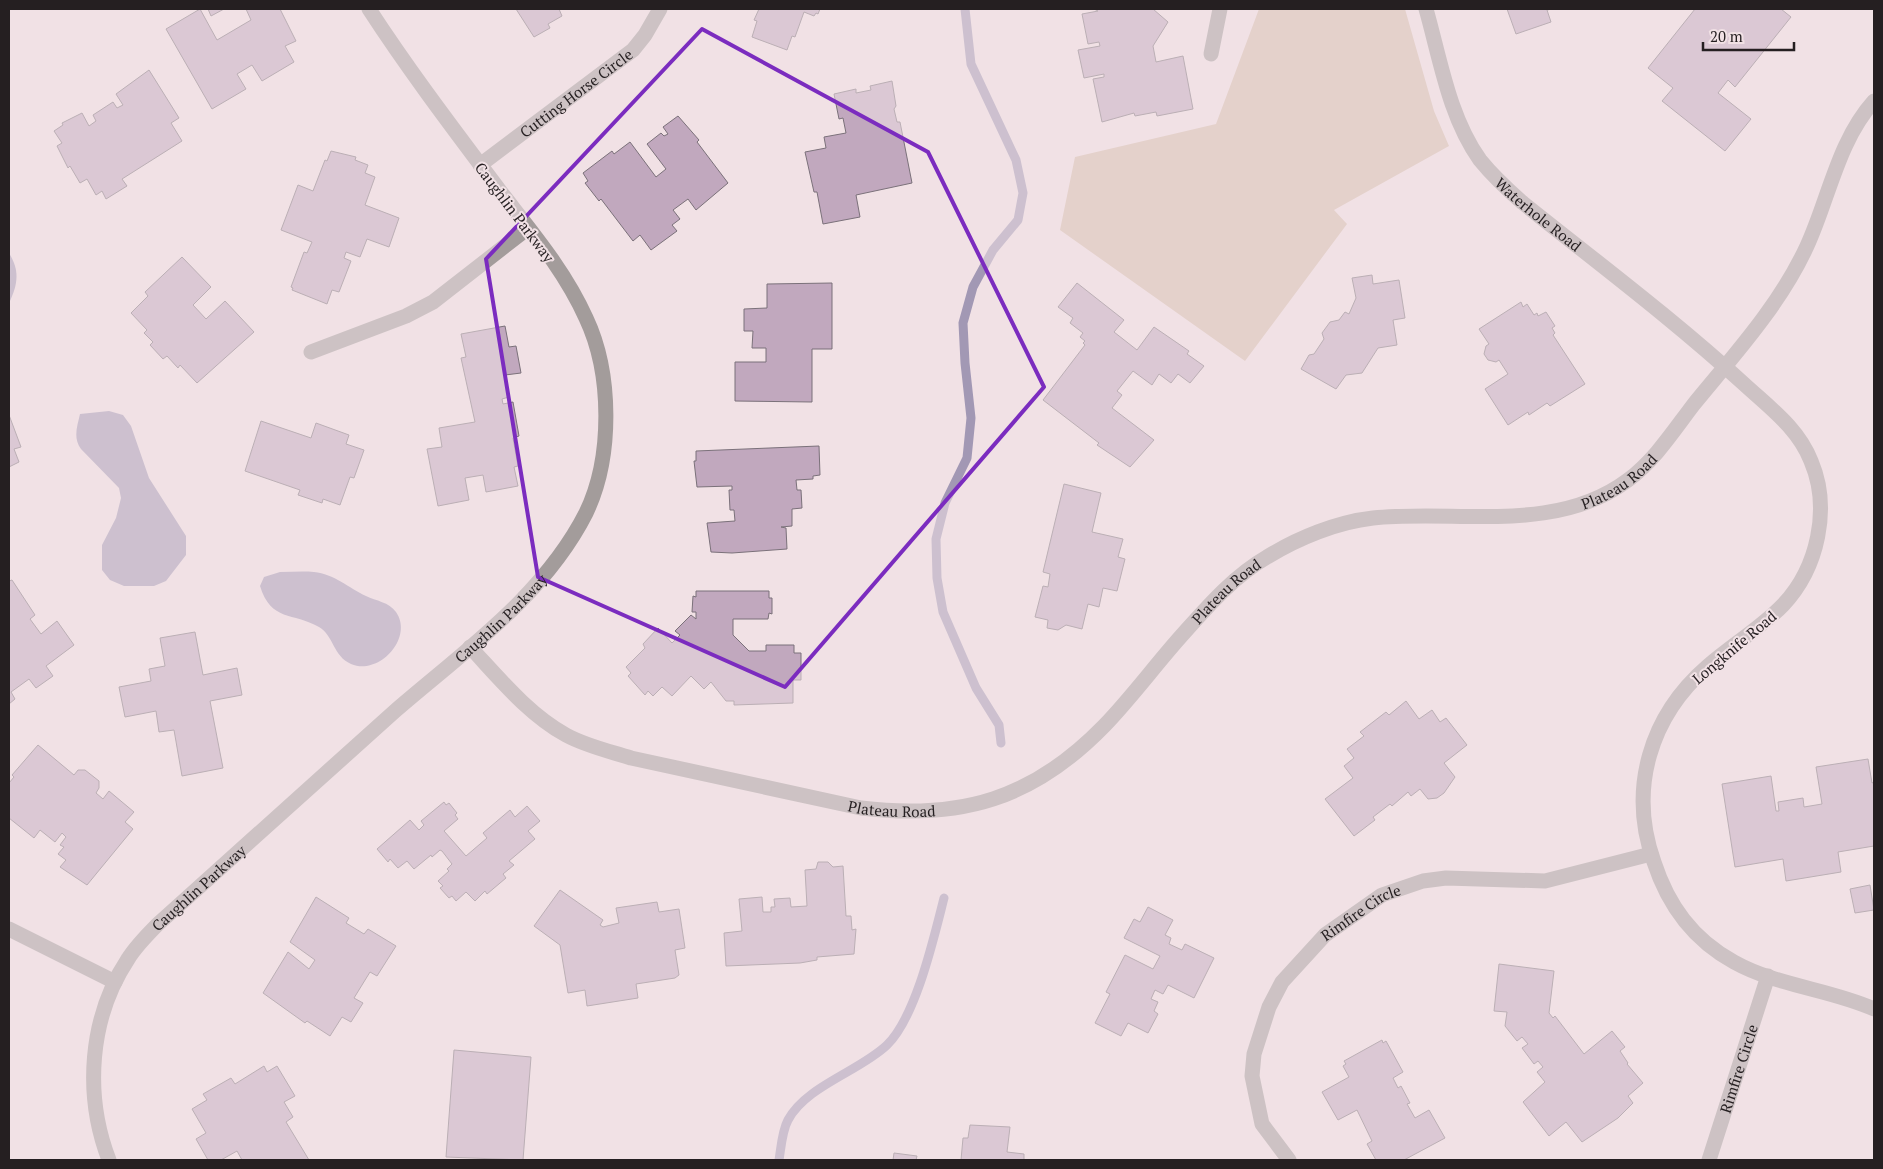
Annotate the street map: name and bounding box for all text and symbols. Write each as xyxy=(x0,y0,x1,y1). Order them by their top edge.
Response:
scale bar xyxy=(1703,20,1794,52)
text: 20 m xyxy=(1710,26,1743,46)
street label: Cutting Horse Circle xyxy=(516,44,636,142)
street label: Caughlin Parkway xyxy=(471,158,559,266)
street label: Waterhole Road xyxy=(1491,173,1586,256)
street label: Plateau Road xyxy=(1578,449,1661,514)
street label: Plateau Road xyxy=(1187,554,1264,628)
street label: Caughlin Parkway xyxy=(450,569,551,667)
street label: Longknife Road xyxy=(1688,606,1780,688)
street label: Plateau Road xyxy=(846,795,936,821)
street label: Caughlin Parkway xyxy=(147,840,250,935)
street label: Rimfire Circle xyxy=(1317,879,1403,945)
street label: Rimfire Circle xyxy=(1715,1022,1762,1115)

